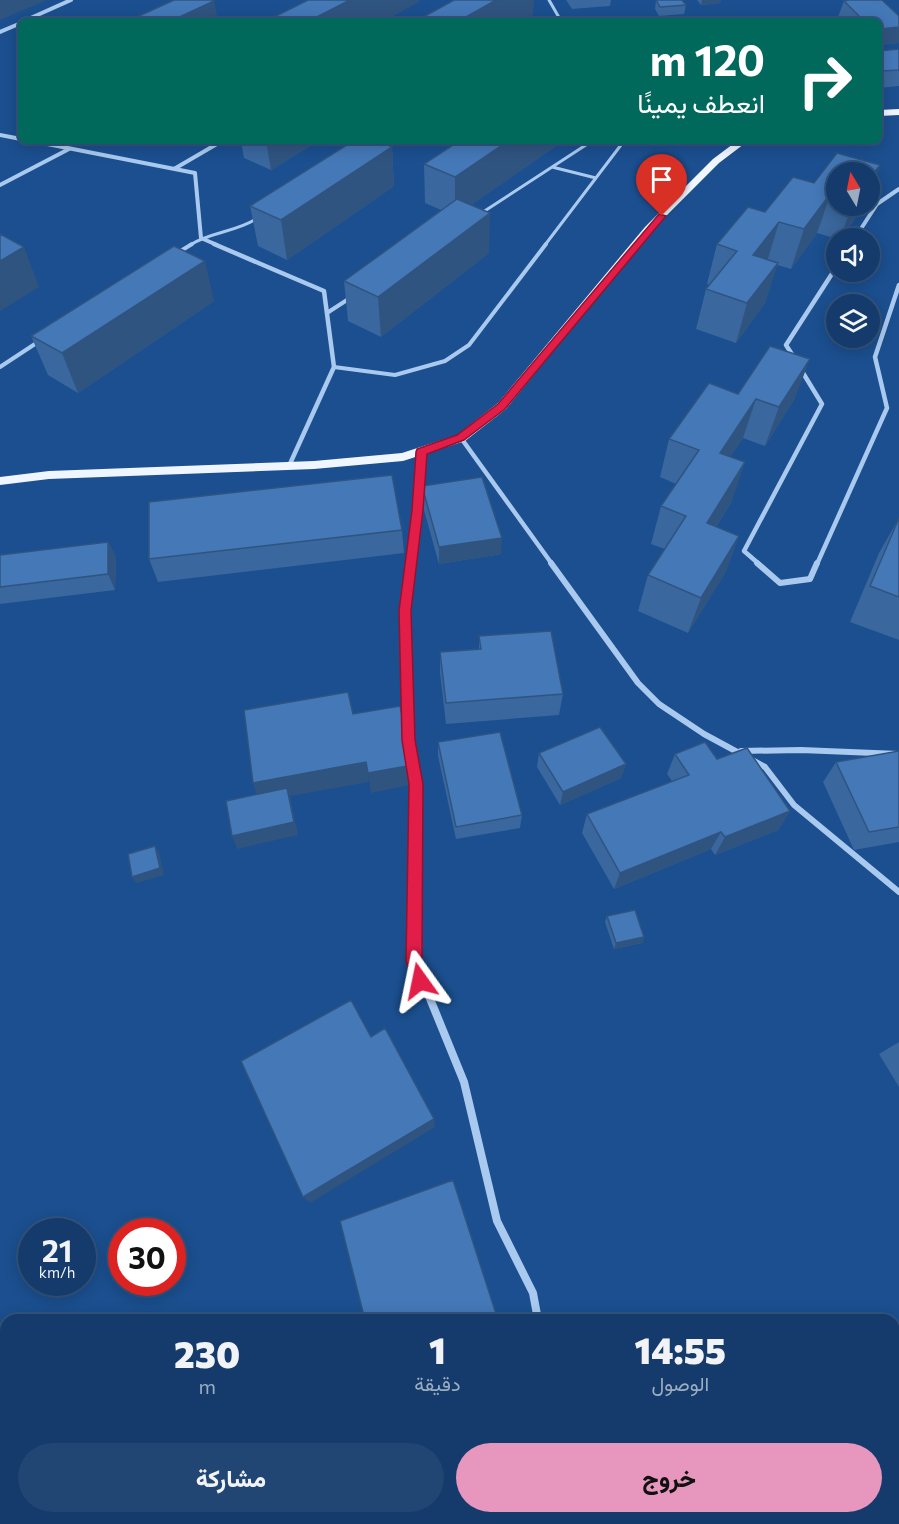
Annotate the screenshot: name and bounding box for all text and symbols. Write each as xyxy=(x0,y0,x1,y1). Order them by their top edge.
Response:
text: 120 m xyxy=(650,33,765,85)
icon: right xyxy=(786,42,864,120)
text: انعطف يمينًا xyxy=(637,86,765,119)
pin xyxy=(636,154,687,216)
north arrow xyxy=(826,162,880,216)
map controls xyxy=(826,162,880,348)
icon: arrive xyxy=(645,163,678,196)
button: sound xyxy=(826,228,880,282)
button: layers xyxy=(826,294,880,348)
position arrow xyxy=(388,949,452,1013)
speed limit sign: 30 xyxy=(108,1218,186,1296)
text: 21 xyxy=(42,1231,72,1268)
text: km/h xyxy=(39,1263,75,1281)
text: 1 xyxy=(429,1327,446,1371)
text: 14:55 xyxy=(634,1327,726,1371)
text: 230 xyxy=(174,1331,240,1375)
text: دقيقة xyxy=(414,1371,460,1395)
text: الوصول xyxy=(651,1371,709,1395)
text: m xyxy=(198,1374,216,1398)
button: مشاركة xyxy=(18,1443,444,1512)
button: خروج xyxy=(456,1443,882,1512)

